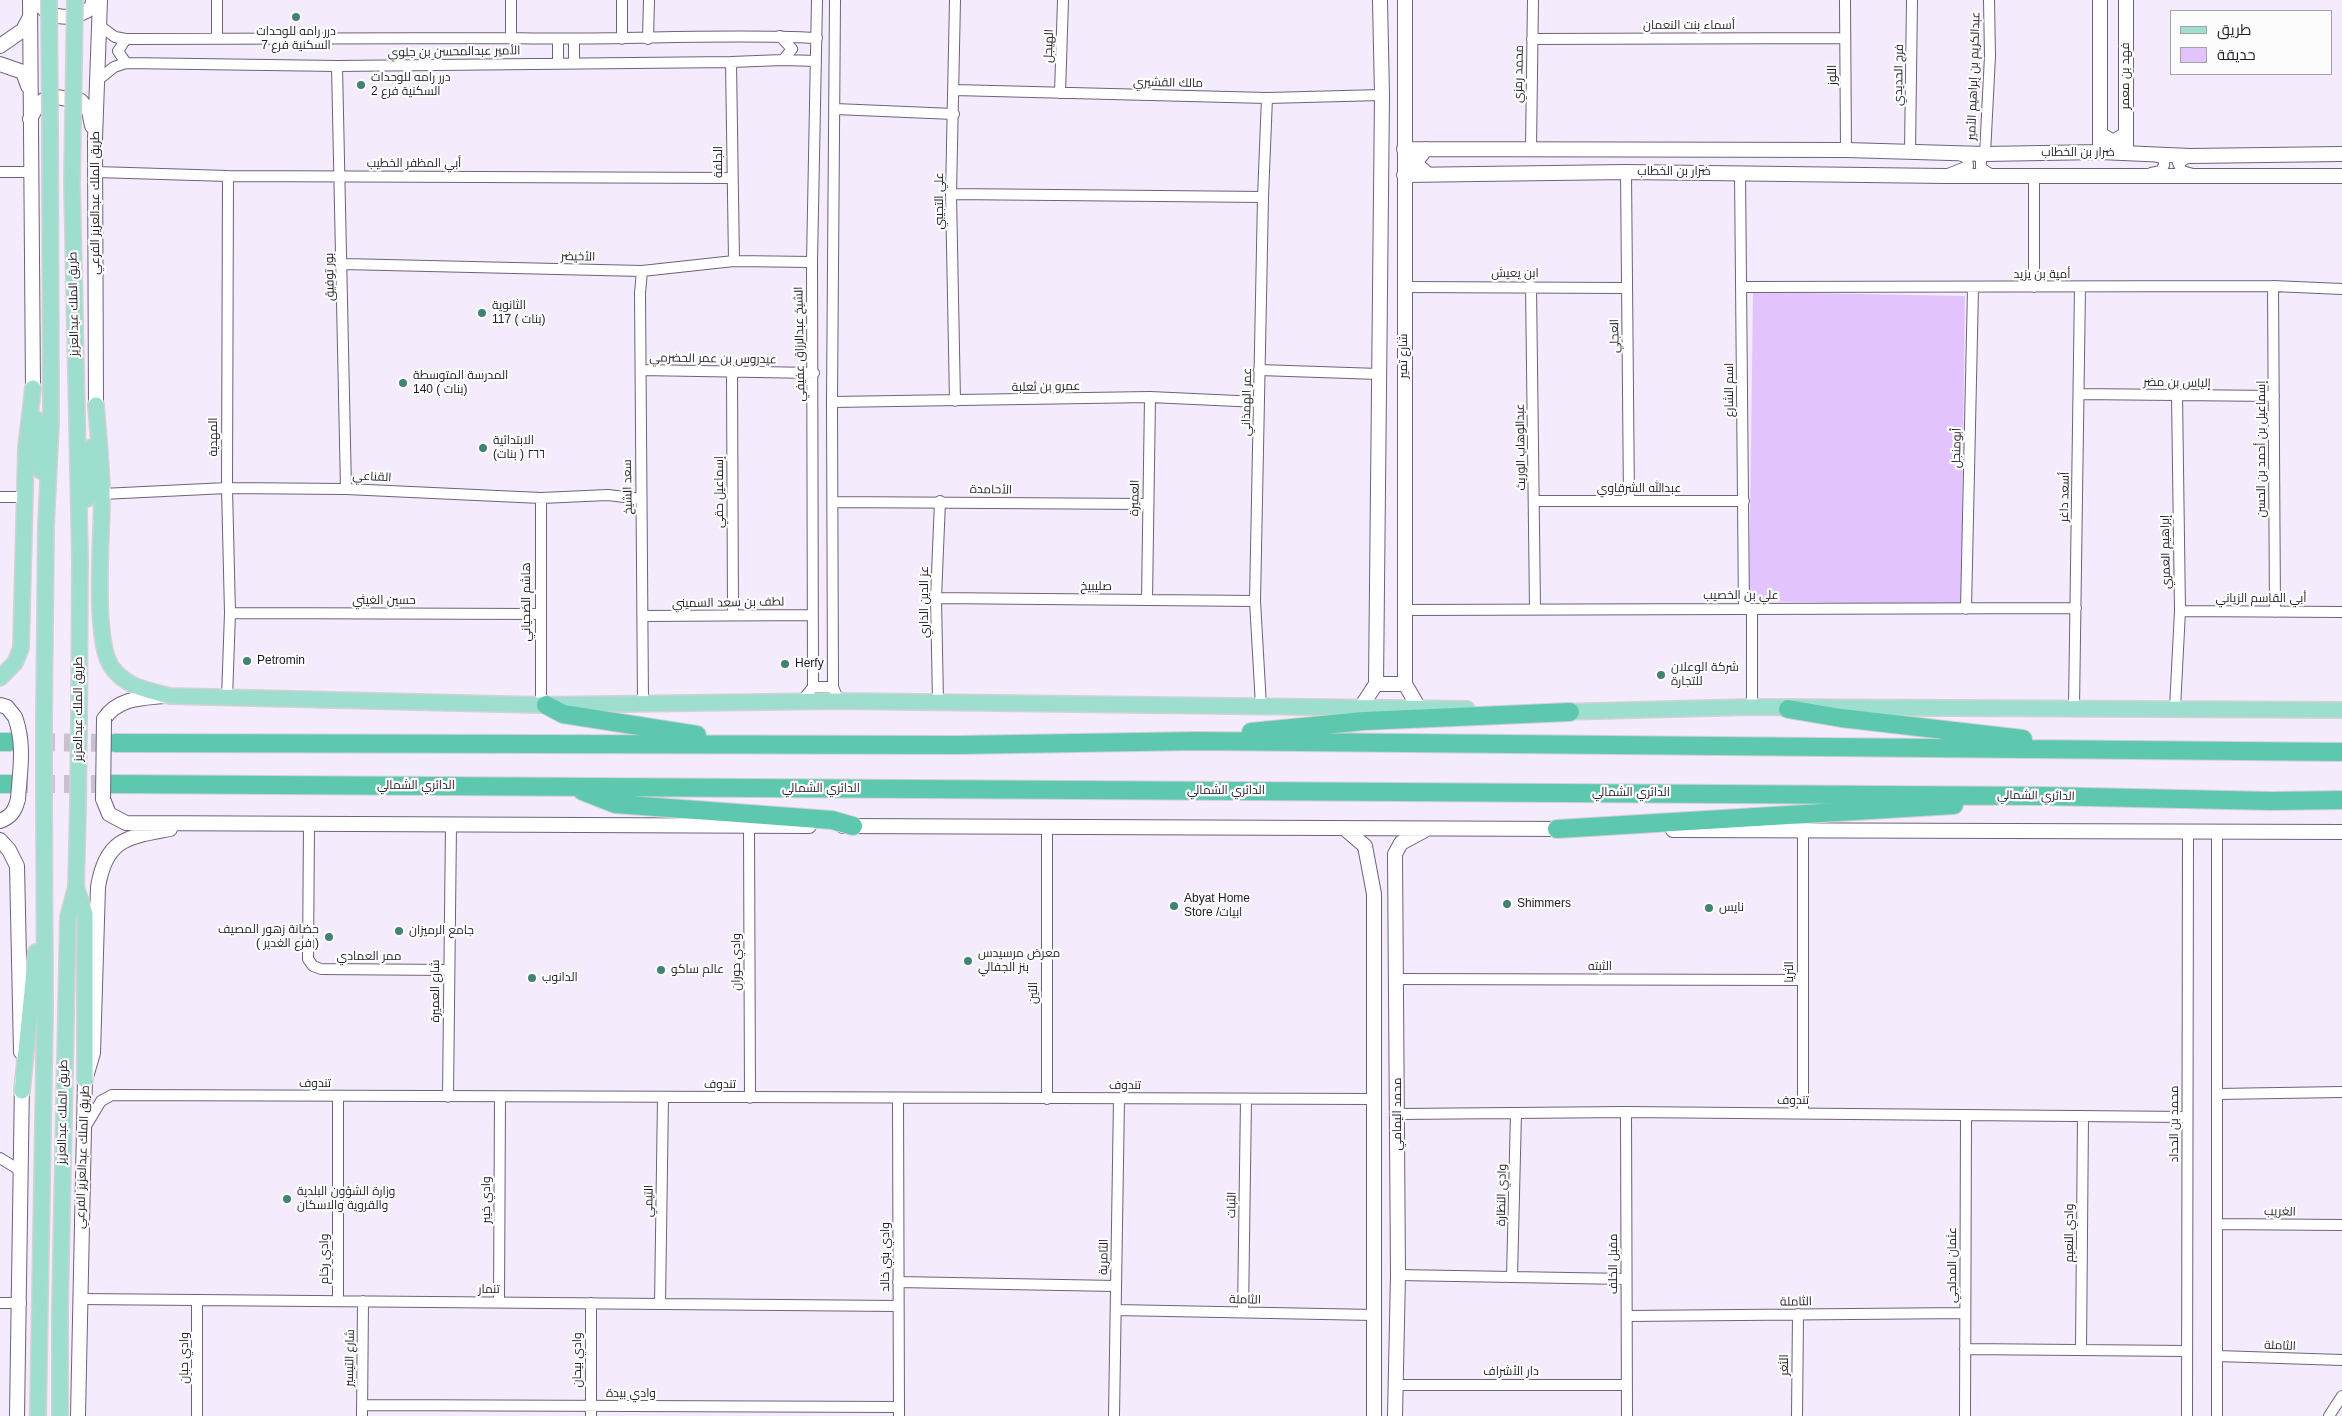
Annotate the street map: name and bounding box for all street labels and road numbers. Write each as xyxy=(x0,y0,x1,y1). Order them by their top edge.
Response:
street label: عبدالكريم بن إبراهيم الأمير xyxy=(1965,11,1983,141)
street label: أسماء بنت النعمان xyxy=(1643,19,1735,33)
street label: الهيجل xyxy=(1041,29,1057,63)
street label: فهد بن معمر xyxy=(2119,43,2133,109)
street label: الأمير عبدالمحسن بن جلوي xyxy=(387,44,521,60)
street label: فرج الحديدي xyxy=(1891,44,1907,106)
street label: محمد رمزي xyxy=(1511,45,1527,103)
street label: اللوز xyxy=(1826,65,1840,85)
street label: مالك القشيري xyxy=(1133,75,1203,91)
street label: طريق الملك عبدالعزيز الفرعي xyxy=(89,131,103,275)
street label: الجلفة xyxy=(712,146,726,178)
street label: ضرار بن الخطاب xyxy=(2041,146,2115,160)
street label: أبي المظفر الخطيب xyxy=(367,157,461,171)
street label: ضرار بن الخطاب xyxy=(1637,165,1711,179)
street label: علي التجيبي xyxy=(933,172,947,230)
street label: الأخيضر xyxy=(561,249,595,265)
street label: طريق الملك عبدالعزيز xyxy=(66,251,82,357)
street label: بور توفيق xyxy=(322,253,338,301)
street label: ابن يعيش xyxy=(1491,267,1539,281)
street label: أمية بن يزيد xyxy=(2013,268,2071,282)
street label: الشيخ عبدالرزاق عفيفي xyxy=(792,286,808,402)
street label: العجلي xyxy=(1608,319,1622,353)
street label: شارع تمير xyxy=(1397,333,1411,379)
street label: عيدروس بن عمر الحضرمي xyxy=(649,351,777,367)
street label: اسم الشارع xyxy=(1723,363,1737,417)
street label: عمر الهمذاني xyxy=(1239,368,1255,436)
street label: إلياس بن مضر xyxy=(2143,375,2211,391)
street label: عمرو بن ثعلبة xyxy=(1012,379,1080,395)
street label: إسماعيل بن أحمد بن الحسن xyxy=(2255,381,2269,517)
street label: عبدالوهاب الوريث xyxy=(1513,403,1529,491)
street label: المهدية xyxy=(207,417,221,457)
street label: أبومنجل xyxy=(1949,428,1965,468)
street label: إسماعيل حقي xyxy=(713,456,727,528)
street label: سعد الشيخ xyxy=(620,459,636,515)
street label: القناعي xyxy=(352,469,392,485)
street label: أسعد داغر xyxy=(2057,472,2073,522)
street label: العميرة xyxy=(1127,480,1143,516)
street label: الأحامدة xyxy=(970,482,1012,498)
street label: عبدالله الشرقاوي xyxy=(1597,482,1681,496)
street label: إبراهيم العمري xyxy=(2158,515,2174,589)
street label: هاشم الضحياني xyxy=(520,562,534,642)
street label: عز الدين الذاري xyxy=(918,566,932,638)
street label: صليبيخ xyxy=(1080,580,1112,594)
street label: علي بن الخصيب xyxy=(1703,589,1779,603)
street label: أبي القاسم الزياني xyxy=(2216,592,2306,606)
street label: حسين الغيثي xyxy=(352,594,416,608)
street label: لطف بن سعد السميني xyxy=(672,595,784,611)
street label: طريق الملك عبدالعزيز xyxy=(72,657,86,761)
street label: الدائري الشمالي xyxy=(377,779,455,793)
street label: الدائري الشمالي xyxy=(782,782,860,796)
street label: الدائري الشمالي xyxy=(1187,784,1265,798)
street label: الدائري الشمالي xyxy=(1592,786,1670,800)
street label: الدائري الشمالي xyxy=(1997,788,2075,804)
street label: وادي حوران xyxy=(730,933,744,991)
street label: ممر العمادي xyxy=(336,950,402,964)
street label: شارع العميرة xyxy=(429,960,443,1022)
street label: الثبته xyxy=(1588,960,1612,974)
street label: الثريا xyxy=(1783,961,1797,983)
street label: التين xyxy=(1027,982,1041,1004)
street label: طريق الملك عبدالعزيز xyxy=(55,1059,71,1165)
street label: تندوف xyxy=(299,1077,331,1091)
street label: تندوف xyxy=(704,1078,736,1092)
street label: محمد اليمامي xyxy=(1391,1078,1405,1150)
street label: تندوف xyxy=(1109,1079,1141,1093)
street label: طريق الملك عبدالعزيز الفرعي xyxy=(73,1085,93,1229)
street label: محمد بن الحداد xyxy=(2168,1086,2182,1162)
street label: تندوف xyxy=(1777,1094,1809,1108)
street label: وادي النظارة xyxy=(1494,1164,1510,1226)
street label: وادي خيبر xyxy=(480,1177,494,1223)
street label: التيمي xyxy=(642,1185,656,1217)
street label: الثبات xyxy=(1225,1192,1239,1218)
street label: وادي النعيم xyxy=(2063,1204,2077,1262)
street label: الغريب xyxy=(2264,1205,2296,1219)
street label: وادي بني خالد xyxy=(879,1222,893,1292)
street label: عثمان المدلجي xyxy=(1946,1227,1960,1303)
street label: وادي رخام xyxy=(318,1234,332,1284)
street label: مقبل الخلف xyxy=(1607,1234,1621,1294)
street label: الثامرية xyxy=(1096,1239,1112,1275)
street label: تنمار xyxy=(478,1283,500,1297)
street label: الثاملة xyxy=(1229,1293,1261,1307)
street label: الثاملة xyxy=(1780,1295,1812,1309)
street label: شارع التيسير xyxy=(342,1329,358,1387)
street label: وادي حبان xyxy=(178,1332,192,1384)
street label: وادي بيحان xyxy=(571,1332,585,1388)
street label: الثاملة xyxy=(2264,1338,2296,1354)
street label: الثغر xyxy=(1778,1354,1792,1376)
street label: دار الأشراف xyxy=(1483,1365,1539,1379)
street label: وادي بيدة xyxy=(606,1387,656,1401)

